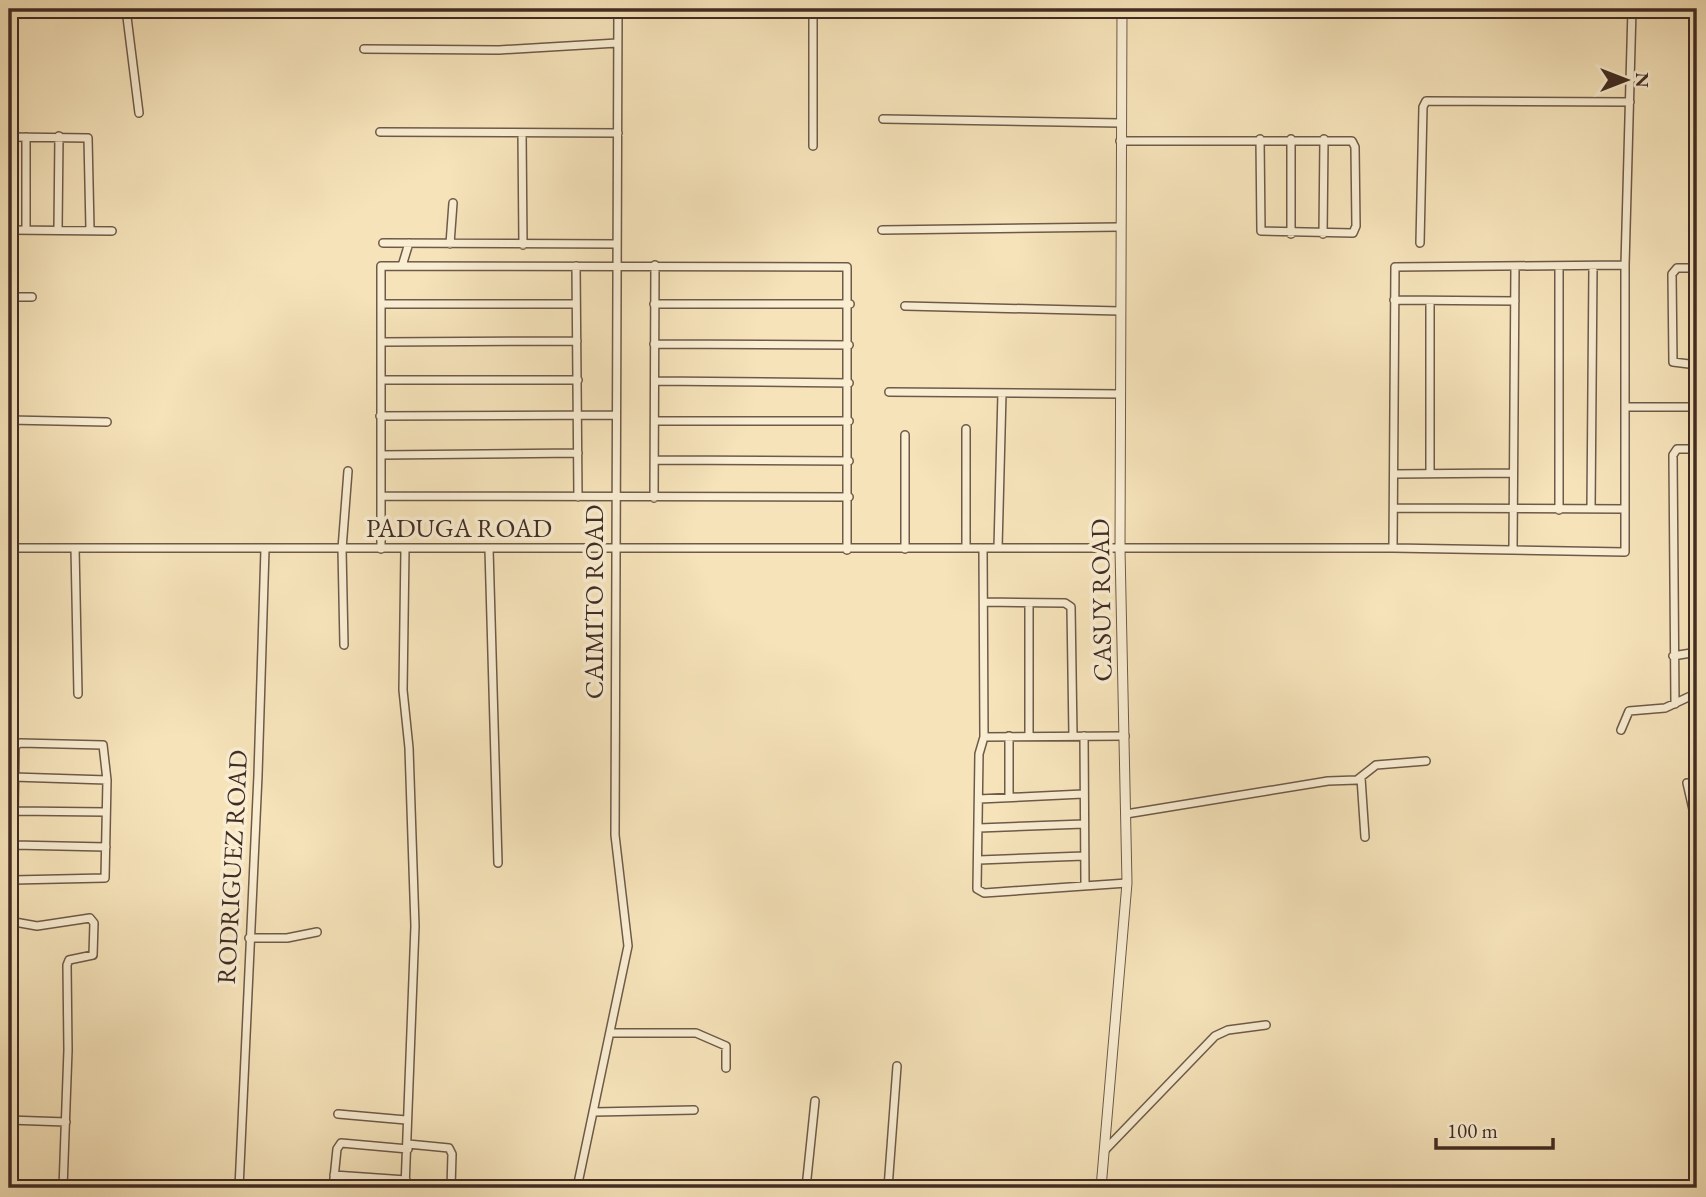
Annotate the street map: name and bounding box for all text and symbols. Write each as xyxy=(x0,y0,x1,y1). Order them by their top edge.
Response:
north arrow xyxy=(1590,46,1660,116)
text: N xyxy=(1630,72,1655,88)
street label: CAIMITO ROAD xyxy=(577,505,611,699)
street label: PADUGA ROAD xyxy=(366,511,552,545)
street label: CASUY ROAD xyxy=(1083,518,1119,682)
street label: RODRIGUEZ ROAD xyxy=(209,749,255,985)
scale bar xyxy=(1436,1106,1554,1150)
text: 100 m xyxy=(1447,1117,1498,1144)

